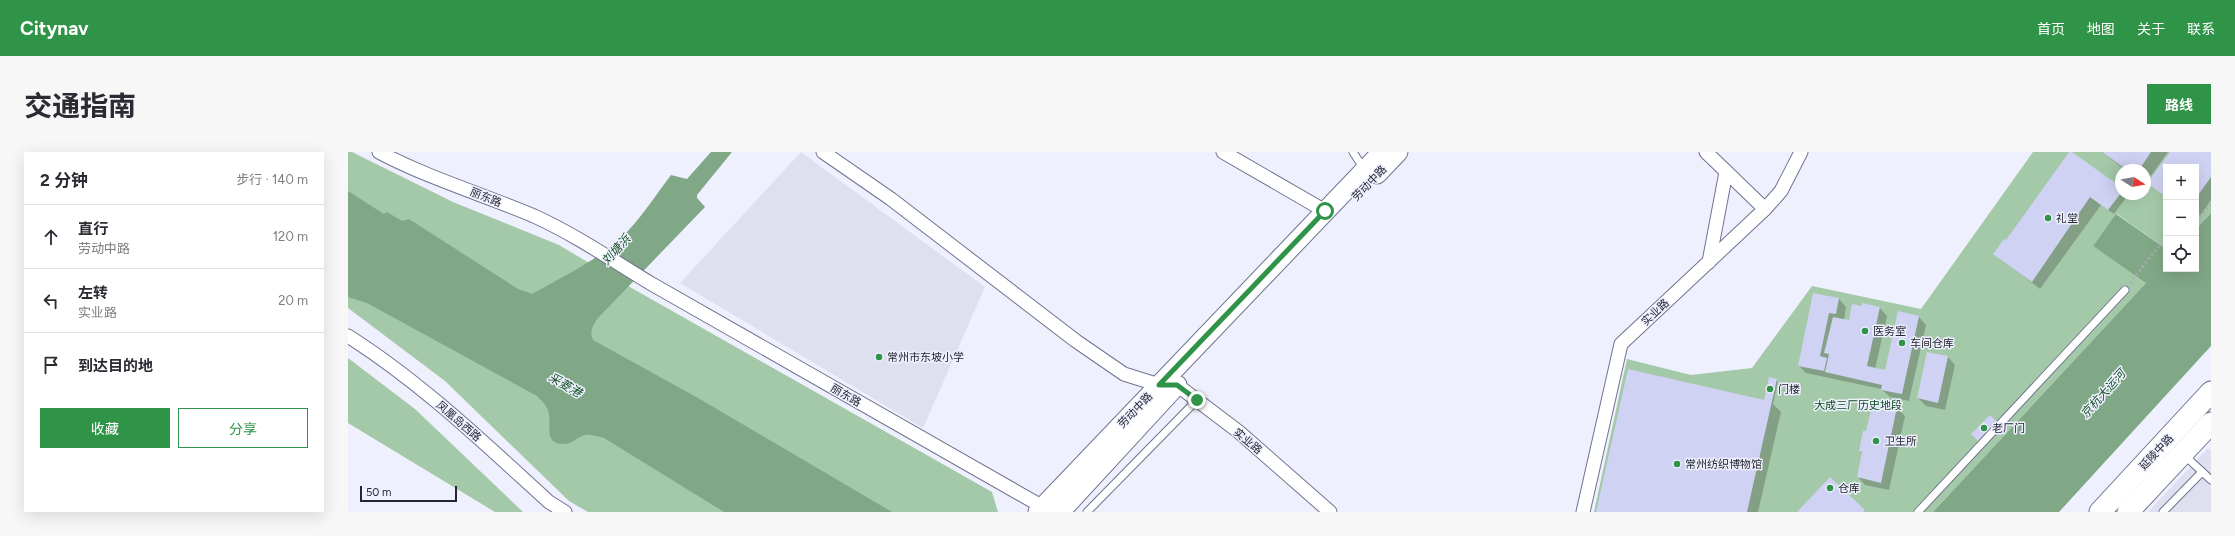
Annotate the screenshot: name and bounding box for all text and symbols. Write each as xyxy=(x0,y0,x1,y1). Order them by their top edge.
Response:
text: Citynav xyxy=(20,17,89,40)
text: 首页 xyxy=(2037,21,2065,38)
text: 地图 xyxy=(2087,21,2115,38)
text: 关于 xyxy=(2137,21,2165,38)
text: 联系 xyxy=(2187,21,2215,38)
button: 路线 xyxy=(2147,84,2211,124)
text: 交通指南 xyxy=(24,89,136,123)
street label: 劳动中路 xyxy=(1349,163,1389,204)
north arrow xyxy=(2115,164,2151,200)
map controls xyxy=(2163,164,2199,272)
button: + xyxy=(2163,164,2199,200)
text: 2 分钟 xyxy=(40,170,88,190)
text: 步行 · 140 m xyxy=(236,172,308,187)
street label: 丽东路 xyxy=(468,185,504,210)
button: − xyxy=(2163,200,2199,236)
route start xyxy=(1316,202,1334,220)
place label: 礼堂 xyxy=(2056,212,2078,225)
marker: 礼堂 xyxy=(2043,213,2053,223)
text: 直行 xyxy=(78,220,108,238)
icon: ahead xyxy=(40,226,62,248)
text: 120 m xyxy=(273,229,308,244)
water label: 刘塘浜 xyxy=(599,231,634,268)
button: locate xyxy=(2163,236,2199,272)
text: 劳动中路 xyxy=(78,241,130,256)
text: 左转 xyxy=(78,284,108,302)
icon: left xyxy=(40,290,62,312)
text: 20 m xyxy=(278,293,308,308)
street label: 实业路 xyxy=(1639,296,1672,328)
text: 实业路 xyxy=(78,305,117,320)
place label: 医务室 xyxy=(1873,325,1906,338)
marker: 医务室 xyxy=(1860,326,1870,336)
place label: 车间仓库 xyxy=(1910,337,1954,350)
marker: 车间仓库 xyxy=(1897,338,1907,348)
place label: 常州市东坡小学 xyxy=(887,351,964,364)
marker: 常州市东坡小学 xyxy=(874,352,884,362)
icon: arrive xyxy=(40,354,62,376)
text: 到达目的地 xyxy=(78,357,153,375)
water label: 京杭大运河 xyxy=(2078,366,2130,421)
water label: 采菱港 xyxy=(546,370,586,401)
street label: 丽东路 xyxy=(828,382,863,409)
place label: 门楼 xyxy=(1778,383,1800,396)
marker: 门楼 xyxy=(1765,384,1775,394)
street label: 劳动中路 xyxy=(1115,390,1155,431)
route end xyxy=(1188,391,1206,409)
street label: 凤凰岛西路 xyxy=(434,398,484,444)
park label: 大成三厂历史地段 xyxy=(1814,399,1902,412)
button: 收藏 xyxy=(40,408,170,448)
button: 分享 xyxy=(178,408,308,448)
place label: 老厂门 xyxy=(1992,422,2025,435)
marker: 老厂门 xyxy=(1979,423,1989,433)
street label: 实业路 xyxy=(1231,426,1264,457)
street label: 延陵中路 xyxy=(2137,432,2176,473)
place label: 卫生所 xyxy=(1884,435,1917,448)
marker: 卫生所 xyxy=(1871,436,1881,446)
place label: 常州纺织博物馆 xyxy=(1685,458,1762,471)
marker: 常州纺织博物馆 xyxy=(1672,459,1682,469)
place label: 仓库 xyxy=(1838,482,1860,495)
marker: 仓库 xyxy=(1825,483,1835,493)
scale bar xyxy=(360,484,457,503)
text: 50 m xyxy=(366,486,391,499)

